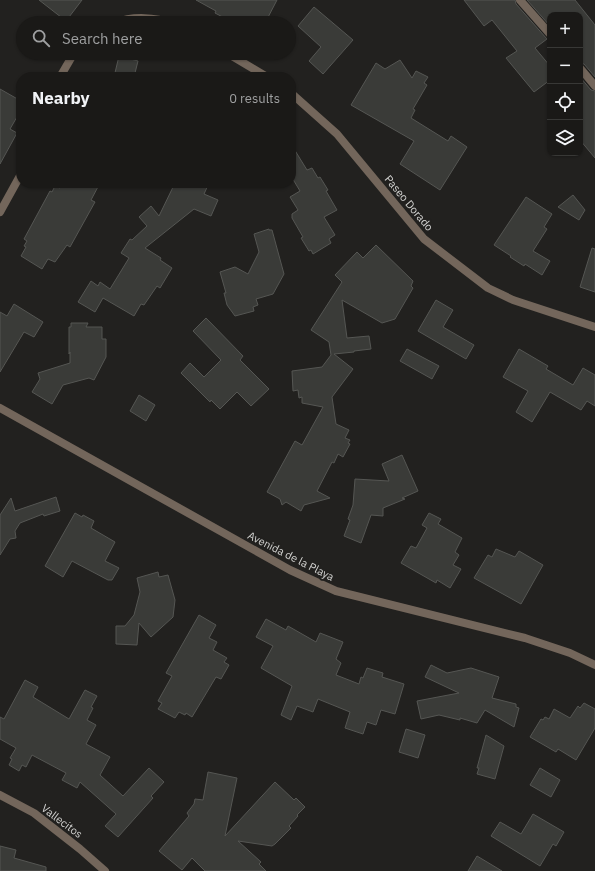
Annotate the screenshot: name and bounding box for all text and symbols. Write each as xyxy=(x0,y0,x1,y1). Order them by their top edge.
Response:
map controls xyxy=(547,12,583,156)
button: + xyxy=(547,12,583,48)
search box xyxy=(16,16,296,60)
icon: search xyxy=(30,27,52,49)
text: Search here xyxy=(62,29,142,48)
button: − xyxy=(547,48,583,84)
button: locate xyxy=(547,84,583,120)
text: Nearby xyxy=(32,87,90,109)
text: 0 results xyxy=(229,90,280,107)
button: layers xyxy=(547,120,583,156)
street label: Paseo Dorado xyxy=(382,172,436,234)
street label: Avenida de la Playa xyxy=(245,528,337,584)
street label: Vallecitos xyxy=(39,801,85,841)

